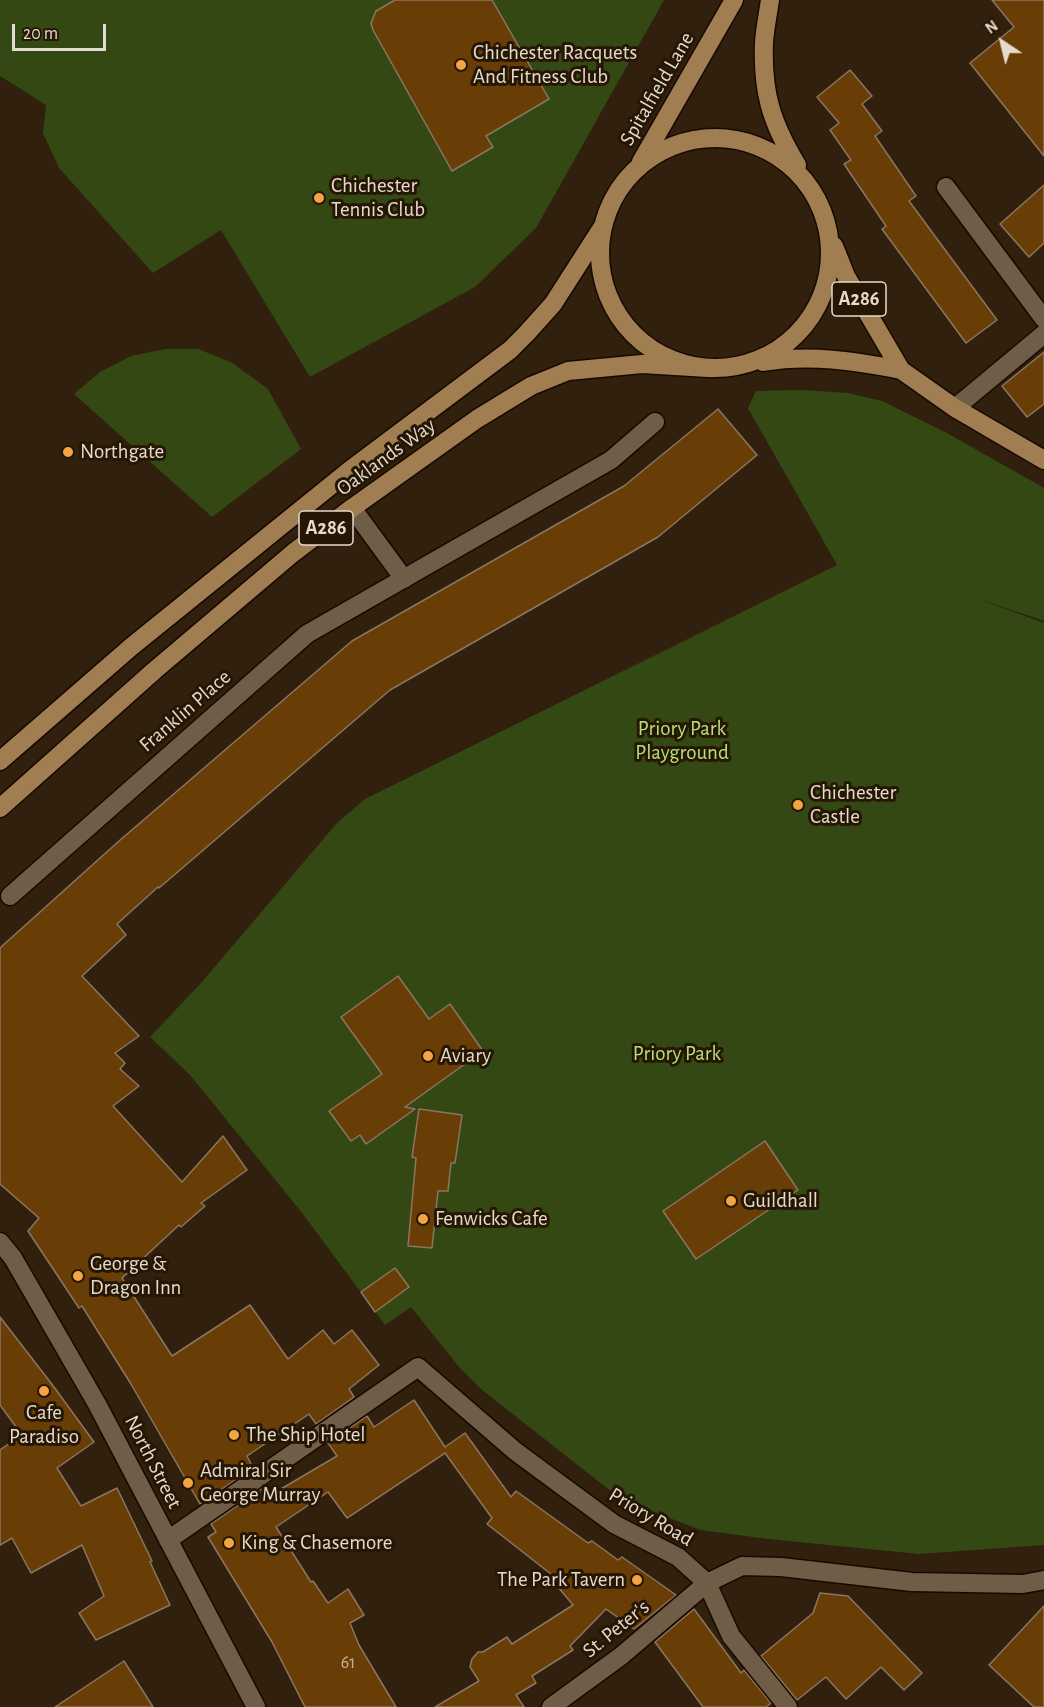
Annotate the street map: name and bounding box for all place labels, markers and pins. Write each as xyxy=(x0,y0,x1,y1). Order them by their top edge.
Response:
place label: Chichester Racquets And Fitness Club xyxy=(473,40,637,90)
marker: Chichester Racquets And Fitness Club xyxy=(454,58,468,72)
place label: Chichester Tennis Club xyxy=(331,173,425,223)
marker: Chichester Tennis Club xyxy=(312,191,326,205)
place label: Northgate xyxy=(80,439,164,465)
marker: Northgate xyxy=(61,445,75,459)
place label: Chichester Castle xyxy=(810,780,896,830)
marker: Chichester Castle xyxy=(791,798,805,812)
place label: Aviary xyxy=(440,1043,491,1069)
marker: Aviary xyxy=(421,1049,435,1063)
place label: Guildhall xyxy=(743,1188,818,1214)
marker: Guildhall xyxy=(724,1194,738,1208)
place label: Fenwicks Cafe xyxy=(435,1206,548,1232)
marker: Fenwicks Cafe xyxy=(416,1212,430,1226)
place label: George & Dragon Inn xyxy=(90,1251,181,1301)
marker: George & Dragon Inn xyxy=(71,1269,85,1283)
marker: Cafe Paradiso xyxy=(37,1384,51,1398)
place label: Cafe Paradiso xyxy=(9,1400,79,1450)
place label: The Ship Hotel xyxy=(246,1422,366,1448)
marker: The Ship Hotel xyxy=(227,1428,241,1442)
place label: Admiral Sir George Murray xyxy=(200,1458,321,1508)
marker: Admiral Sir George Murray xyxy=(181,1476,195,1490)
place label: King & Chasemore xyxy=(241,1530,392,1556)
marker: King & Chasemore xyxy=(222,1536,236,1550)
place label: The Park Tavern xyxy=(497,1567,625,1593)
marker: The Park Tavern xyxy=(630,1573,644,1587)

